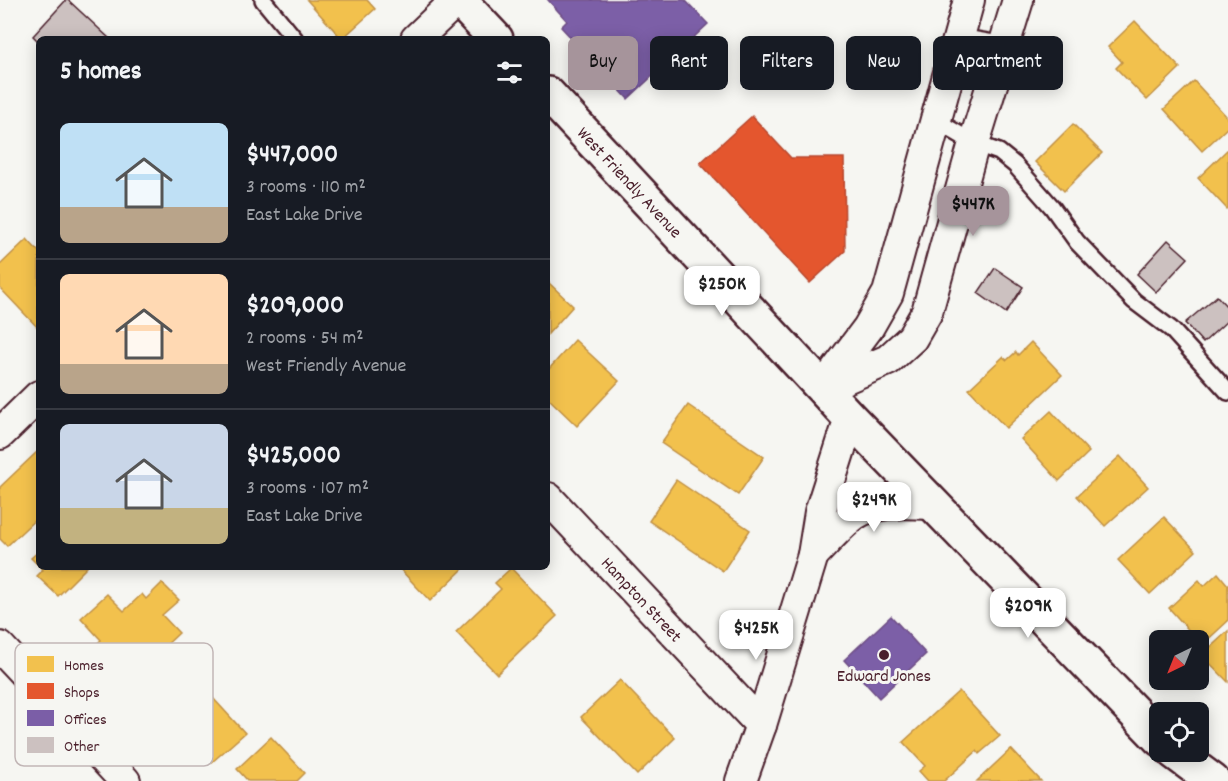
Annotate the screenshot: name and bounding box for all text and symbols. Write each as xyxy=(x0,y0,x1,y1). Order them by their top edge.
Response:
chip: Buy xyxy=(568,36,638,90)
chip: Rent xyxy=(650,36,728,90)
chip: Filters xyxy=(740,36,834,90)
chip: New xyxy=(846,36,921,90)
chip: Apartment xyxy=(933,36,1063,90)
text: 5 homes xyxy=(60,54,142,91)
icon: filters xyxy=(493,56,526,89)
street label: West Friendly Avenue xyxy=(570,122,687,245)
text: $447,000 xyxy=(246,137,338,174)
icon: home xyxy=(108,147,180,219)
text: 3 rooms · 110 m² xyxy=(246,174,366,202)
pin: $447K xyxy=(931,186,1015,237)
text: $447K xyxy=(951,191,995,219)
text: East Lake Drive xyxy=(246,202,363,230)
pin: $250K xyxy=(680,266,764,317)
text: $250K xyxy=(698,271,746,299)
text: $209,000 xyxy=(246,288,344,325)
icon: home xyxy=(108,298,180,370)
text: 2 rooms · 54 m² xyxy=(246,325,364,353)
text: West Friendly Avenue xyxy=(246,353,406,381)
text: $425,000 xyxy=(246,438,341,475)
icon: home xyxy=(108,448,180,520)
text: 3 rooms · 107 m² xyxy=(246,475,369,503)
pin: $249K xyxy=(832,482,916,533)
text: $249K xyxy=(851,487,897,515)
text: East Lake Drive xyxy=(246,503,363,531)
street label: Hampton Street xyxy=(594,552,687,649)
pin: $209K xyxy=(986,588,1070,639)
text: $209K xyxy=(1004,593,1052,621)
pin: $425K xyxy=(714,610,798,661)
text: $425K xyxy=(733,615,779,643)
north arrow xyxy=(1149,630,1209,690)
map controls xyxy=(1149,630,1209,762)
legend xyxy=(15,643,213,766)
marker: Edward Jones xyxy=(877,648,891,662)
text: Homes xyxy=(64,655,104,678)
place label: Edward Jones xyxy=(837,665,931,690)
text: Shops xyxy=(64,682,100,705)
button: locate xyxy=(1149,702,1209,762)
text: Offices xyxy=(64,709,107,732)
text: Other xyxy=(64,736,99,759)

